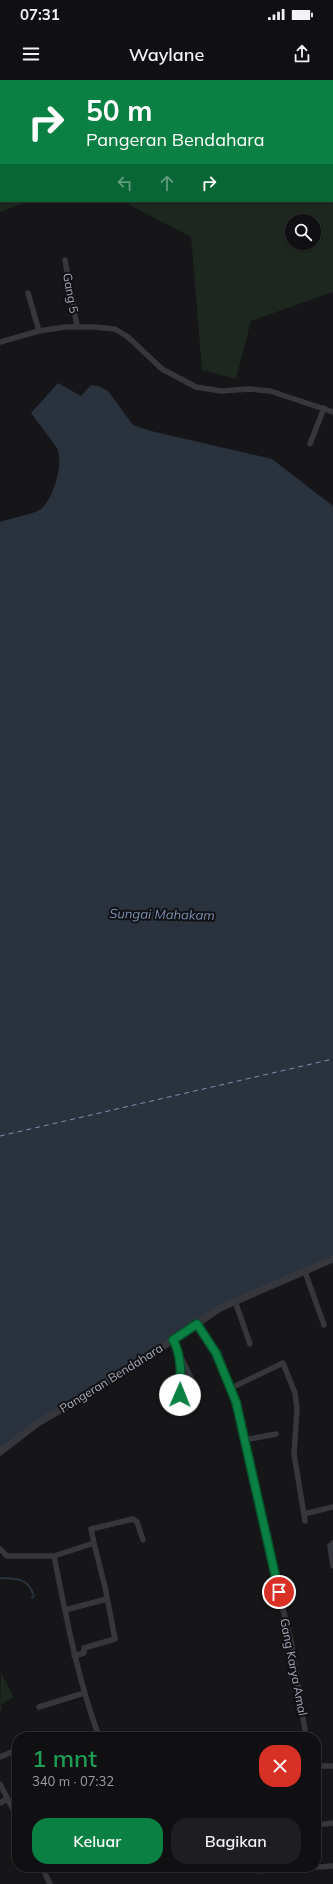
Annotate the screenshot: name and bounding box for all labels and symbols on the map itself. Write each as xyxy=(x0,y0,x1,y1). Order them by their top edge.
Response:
street label: Gang 5 xyxy=(60,272,82,314)
water label: Sungai Mahakam xyxy=(109,905,215,923)
street label: Pangeran Bendahara xyxy=(57,1340,165,1416)
position arrow xyxy=(159,1374,201,1416)
pin xyxy=(262,1575,296,1609)
street label: Gang Karya Amal xyxy=(277,1617,311,1717)

